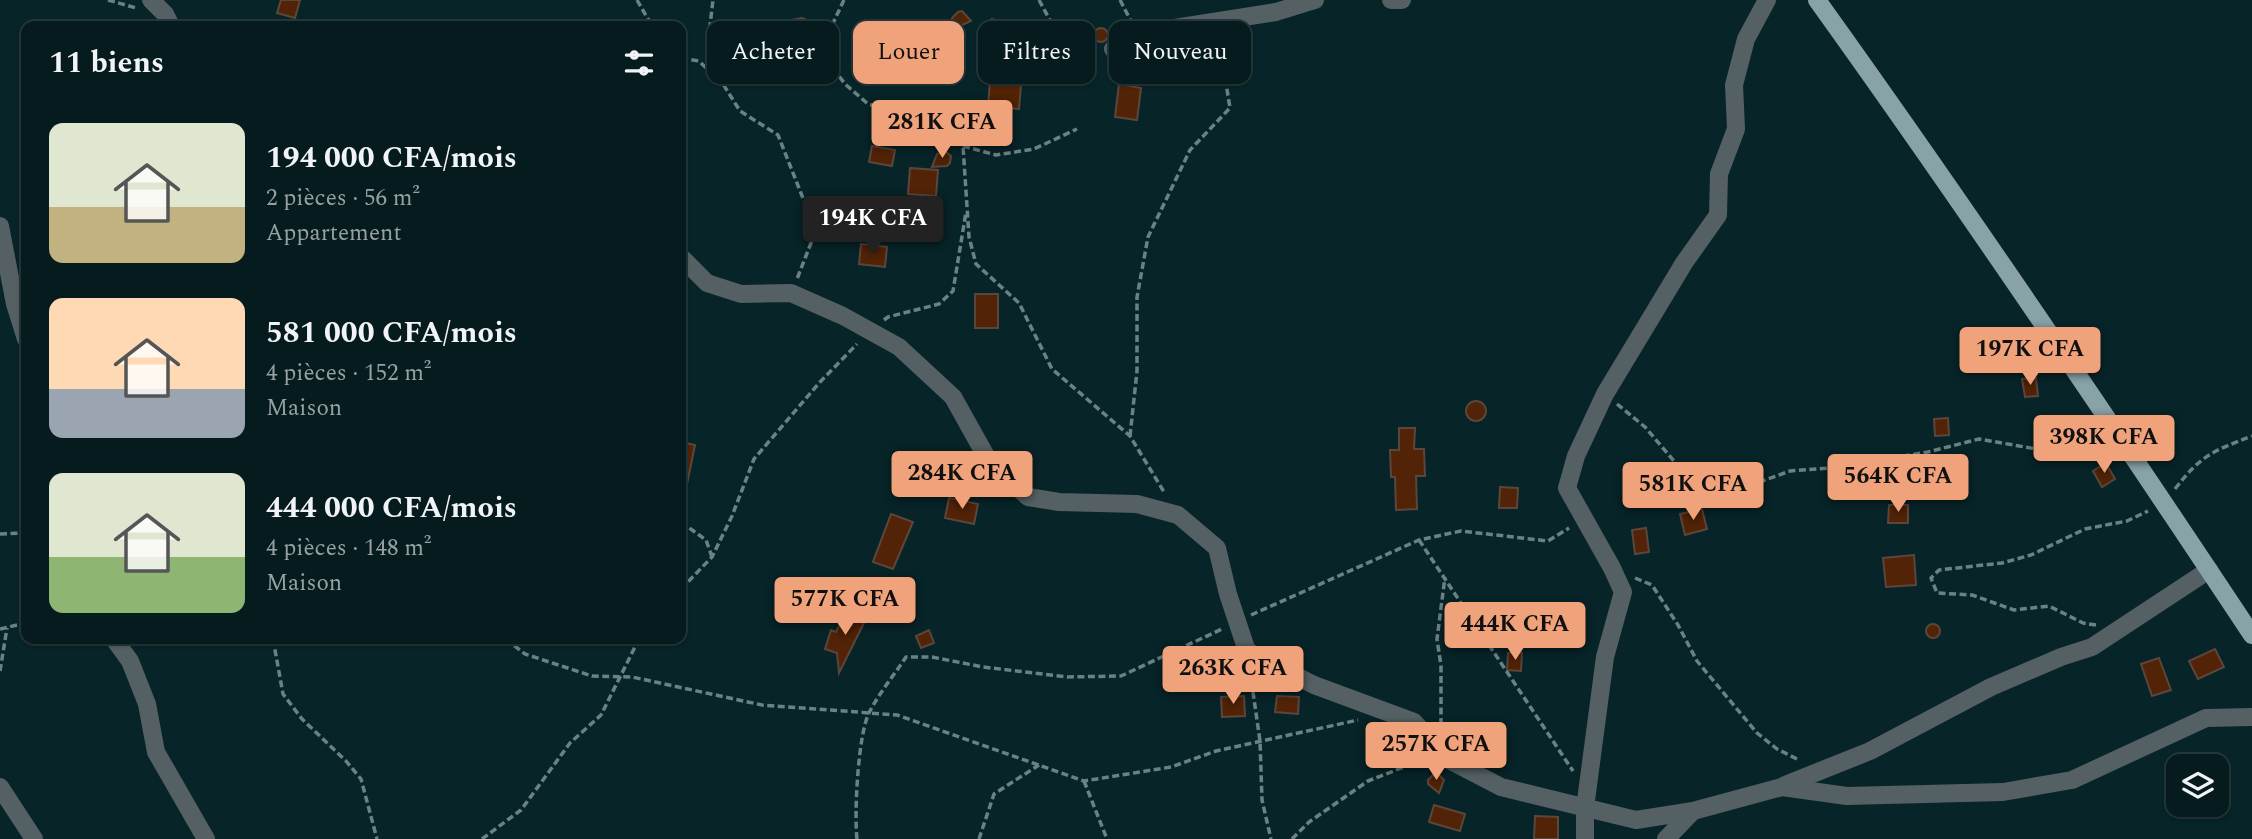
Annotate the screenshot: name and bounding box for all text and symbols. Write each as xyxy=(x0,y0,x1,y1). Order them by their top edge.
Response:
chip: Acheter xyxy=(707,21,839,84)
chip: Louer xyxy=(853,21,964,84)
chip: Filtres xyxy=(978,21,1095,84)
chip: Nouveau xyxy=(1109,21,1251,84)
text: 11 biens xyxy=(49,40,164,86)
icon: filters xyxy=(620,44,658,82)
pin: 281K CFA xyxy=(870,100,1014,160)
text: 281K CFA xyxy=(888,105,997,140)
text: 194 000 CFA/mois xyxy=(266,135,517,181)
icon: home xyxy=(105,151,189,235)
text: 2 pièces · 56 m² xyxy=(266,181,420,216)
pin: 194K CFA xyxy=(801,196,945,256)
text: 194K CFA xyxy=(819,201,928,236)
text: Appartement xyxy=(266,216,402,251)
text: 581 000 CFA/mois xyxy=(266,310,517,356)
icon: home xyxy=(105,326,189,410)
pin: 197K CFA xyxy=(1958,328,2102,387)
text: 197K CFA xyxy=(1976,332,2085,367)
text: 4 pièces · 152 m² xyxy=(266,356,431,391)
text: Maison xyxy=(266,391,342,426)
pin: 398K CFA xyxy=(2032,416,2176,475)
text: 398K CFA xyxy=(2050,420,2159,455)
pin: 284K CFA xyxy=(890,452,1034,511)
pin: 564K CFA xyxy=(1826,454,1970,514)
text: 284K CFA xyxy=(908,456,1017,491)
text: 564K CFA xyxy=(1844,459,1953,494)
pin: 581K CFA xyxy=(1621,462,1765,522)
text: 581K CFA xyxy=(1639,467,1748,502)
text: 444 000 CFA/mois xyxy=(266,485,517,531)
icon: home xyxy=(105,501,189,585)
text: 4 pièces · 148 m² xyxy=(266,531,431,566)
text: Maison xyxy=(266,566,342,601)
pin: 577K CFA xyxy=(773,578,917,637)
text: 577K CFA xyxy=(791,582,900,617)
pin: 444K CFA xyxy=(1443,602,1587,662)
text: 444K CFA xyxy=(1461,607,1570,642)
pin: 263K CFA xyxy=(1161,646,1305,706)
text: 263K CFA xyxy=(1179,651,1288,686)
pin: 257K CFA xyxy=(1364,722,1508,782)
text: 257K CFA xyxy=(1382,727,1491,762)
map controls xyxy=(2166,754,2229,817)
button: layers xyxy=(2166,754,2229,817)

